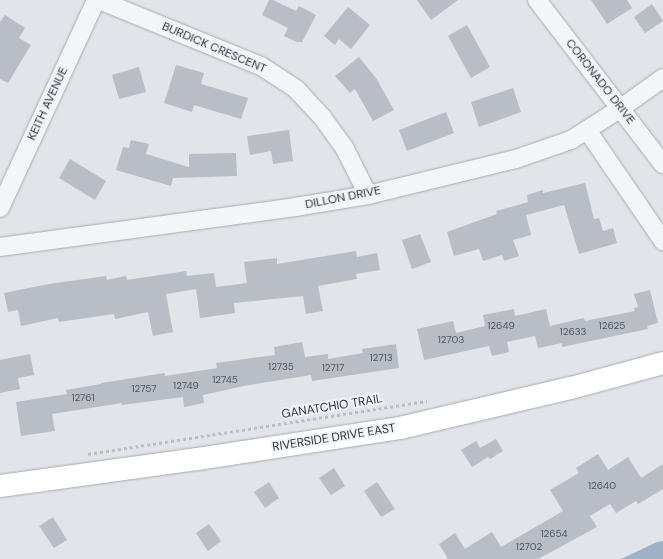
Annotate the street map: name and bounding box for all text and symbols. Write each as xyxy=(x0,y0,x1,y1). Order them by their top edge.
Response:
street label: BURDICK CRESCENT xyxy=(160,19,268,77)
street label: CORONADO DRIVE xyxy=(562,36,638,128)
street label: KEITH AVENUE xyxy=(25,65,71,143)
street label: DILLON DRIVE xyxy=(304,184,382,212)
house number: 12649 xyxy=(487,320,515,332)
house number: 12625 xyxy=(599,320,625,332)
house number: 12633 xyxy=(560,326,586,338)
house number: 12703 xyxy=(438,334,464,346)
house number: 12713 xyxy=(369,352,393,364)
house number: 12735 xyxy=(268,361,294,373)
house number: 12717 xyxy=(322,362,344,374)
house number: 12745 xyxy=(212,374,238,386)
house number: 12749 xyxy=(173,380,199,392)
house number: 12757 xyxy=(131,383,157,395)
house number: 12761 xyxy=(71,392,95,404)
street label: GANATCHIO TRAIL xyxy=(281,392,383,422)
street label: RIVERSIDE DRIVE EAST xyxy=(271,421,397,455)
house number: 12640 xyxy=(588,480,616,492)
house number: 12654 xyxy=(540,528,568,540)
house number: 12702 xyxy=(516,541,542,553)

